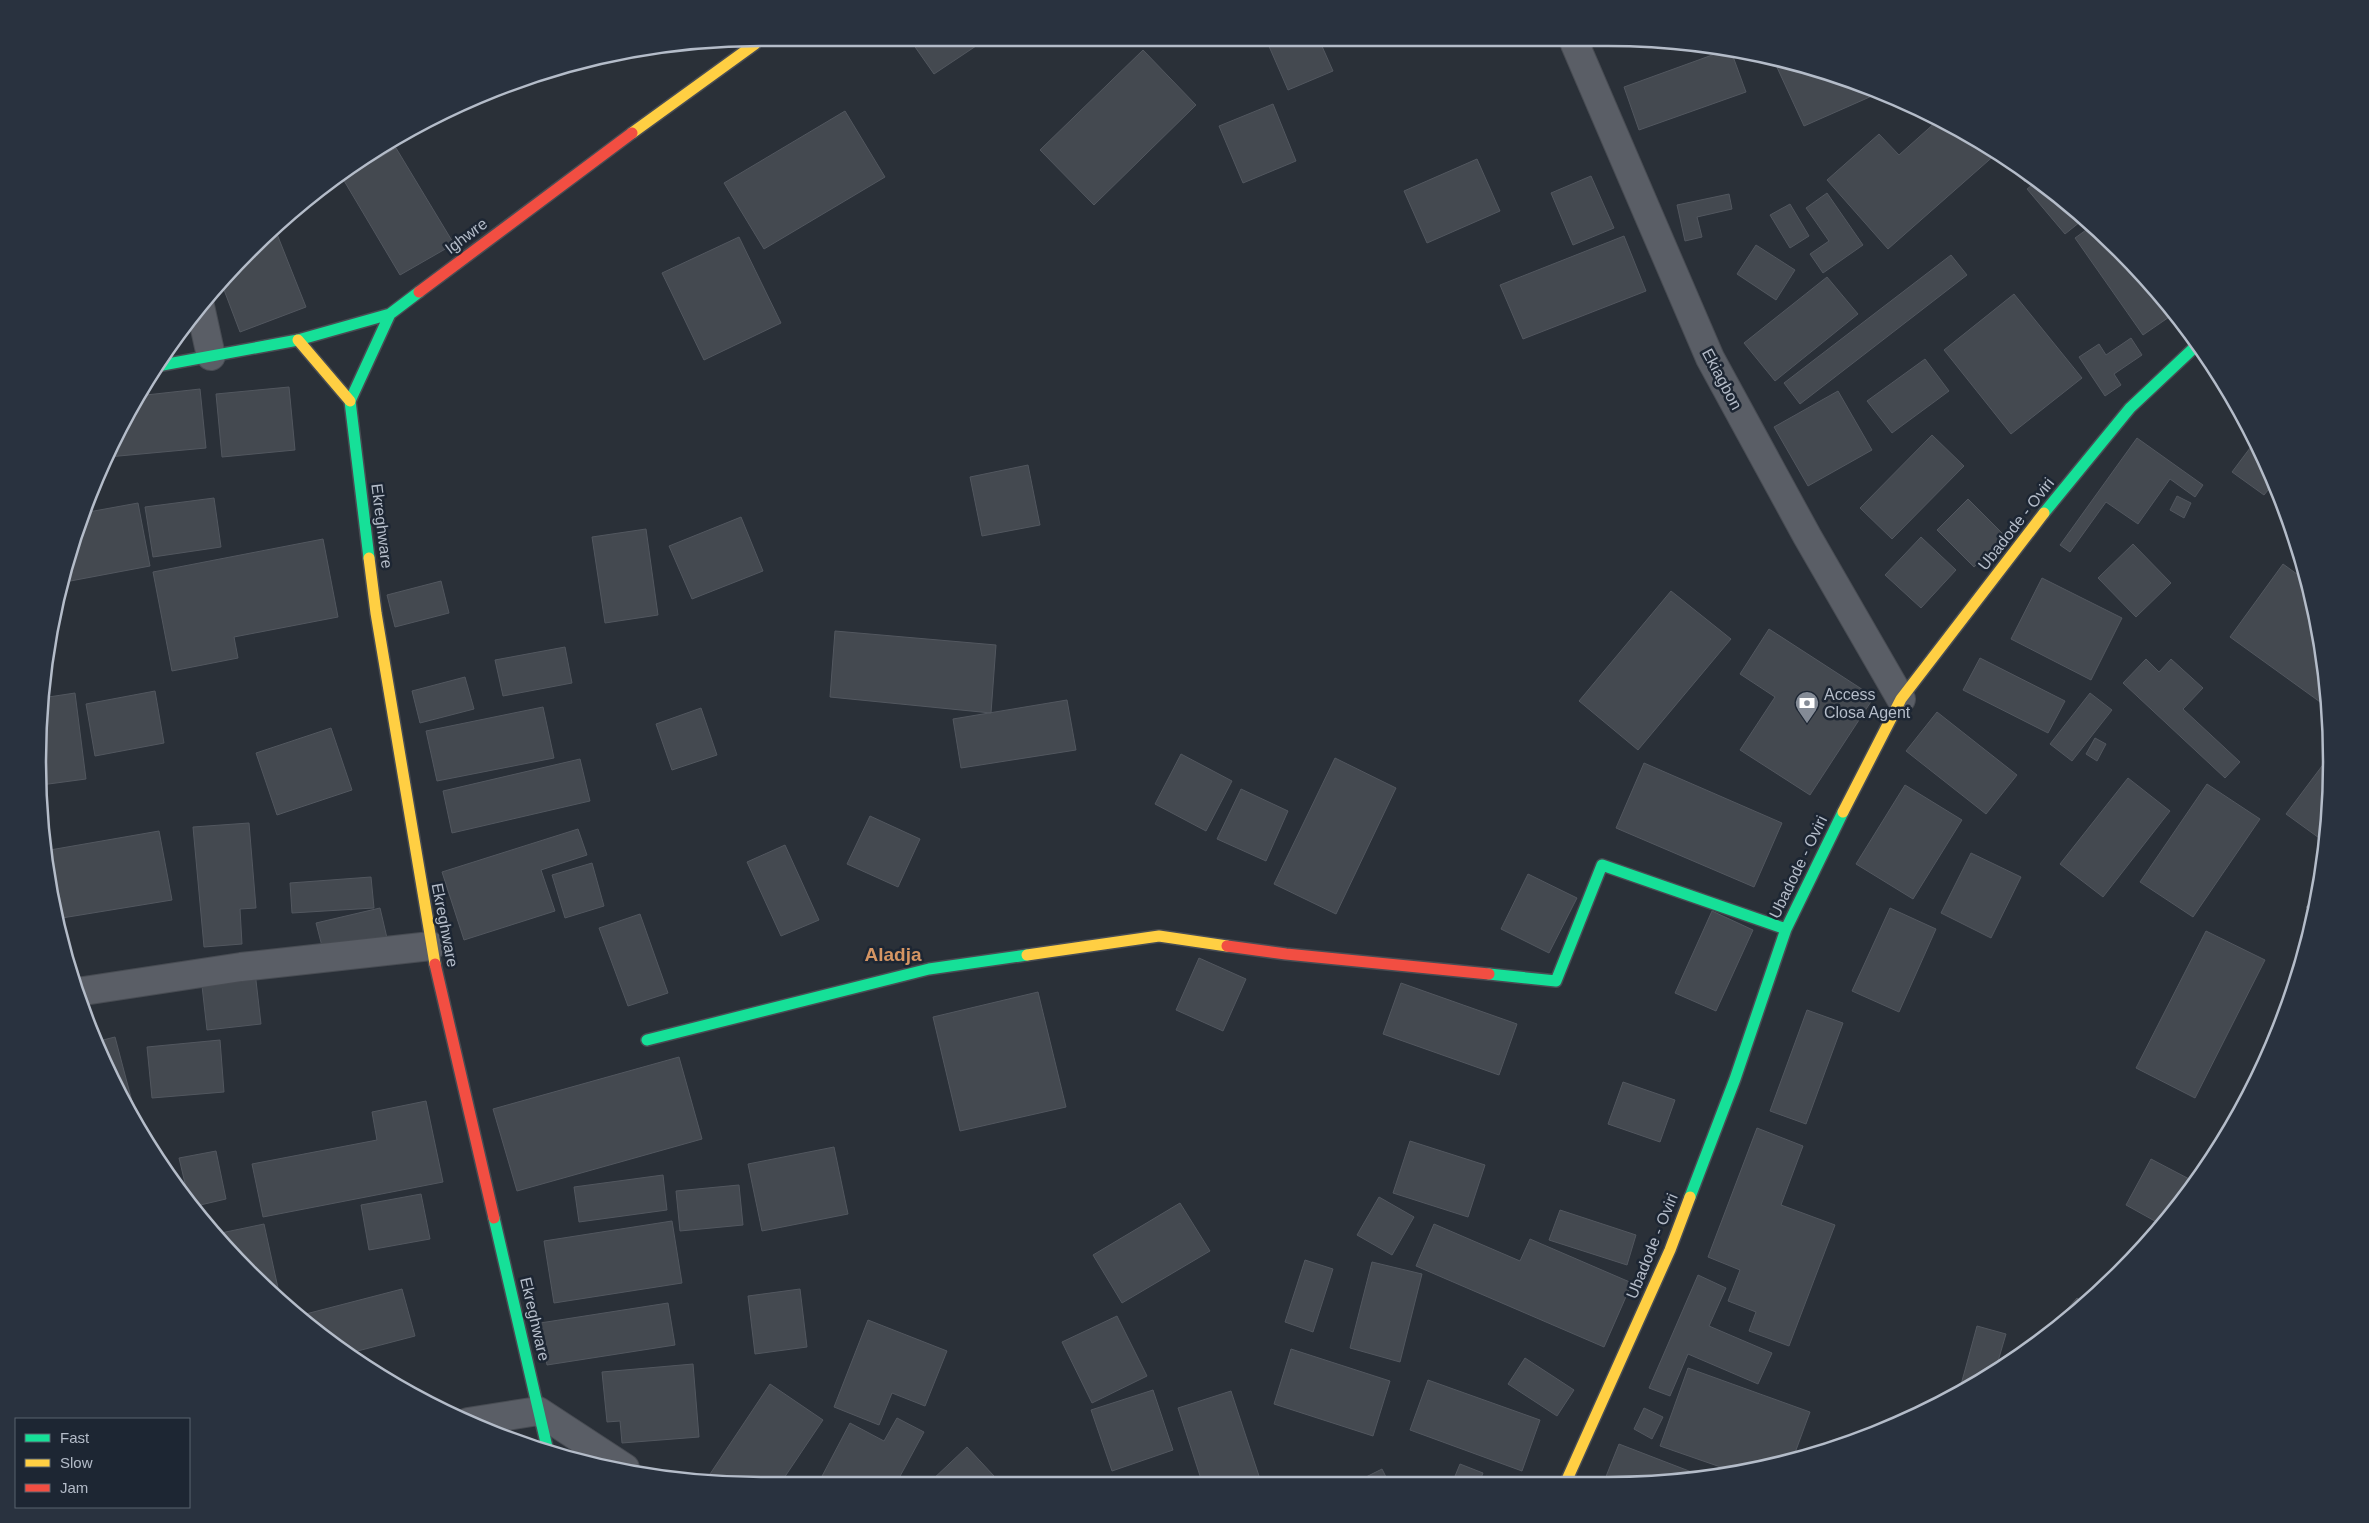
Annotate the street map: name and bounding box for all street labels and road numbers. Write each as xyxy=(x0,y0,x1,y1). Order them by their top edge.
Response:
street label: Ighwre xyxy=(442,215,490,257)
street label: Ekiagbon xyxy=(1699,346,1745,412)
street label: Ubadode - Oviri xyxy=(1975,475,2057,573)
street label: Ekreghware xyxy=(368,483,396,570)
street label: Ubadode - Oviri xyxy=(1766,813,1830,921)
street label: Ekreghware xyxy=(429,881,462,969)
street label: Ubadode - Oviri xyxy=(1623,1191,1681,1301)
street label: Ekreghware xyxy=(517,1275,553,1363)

